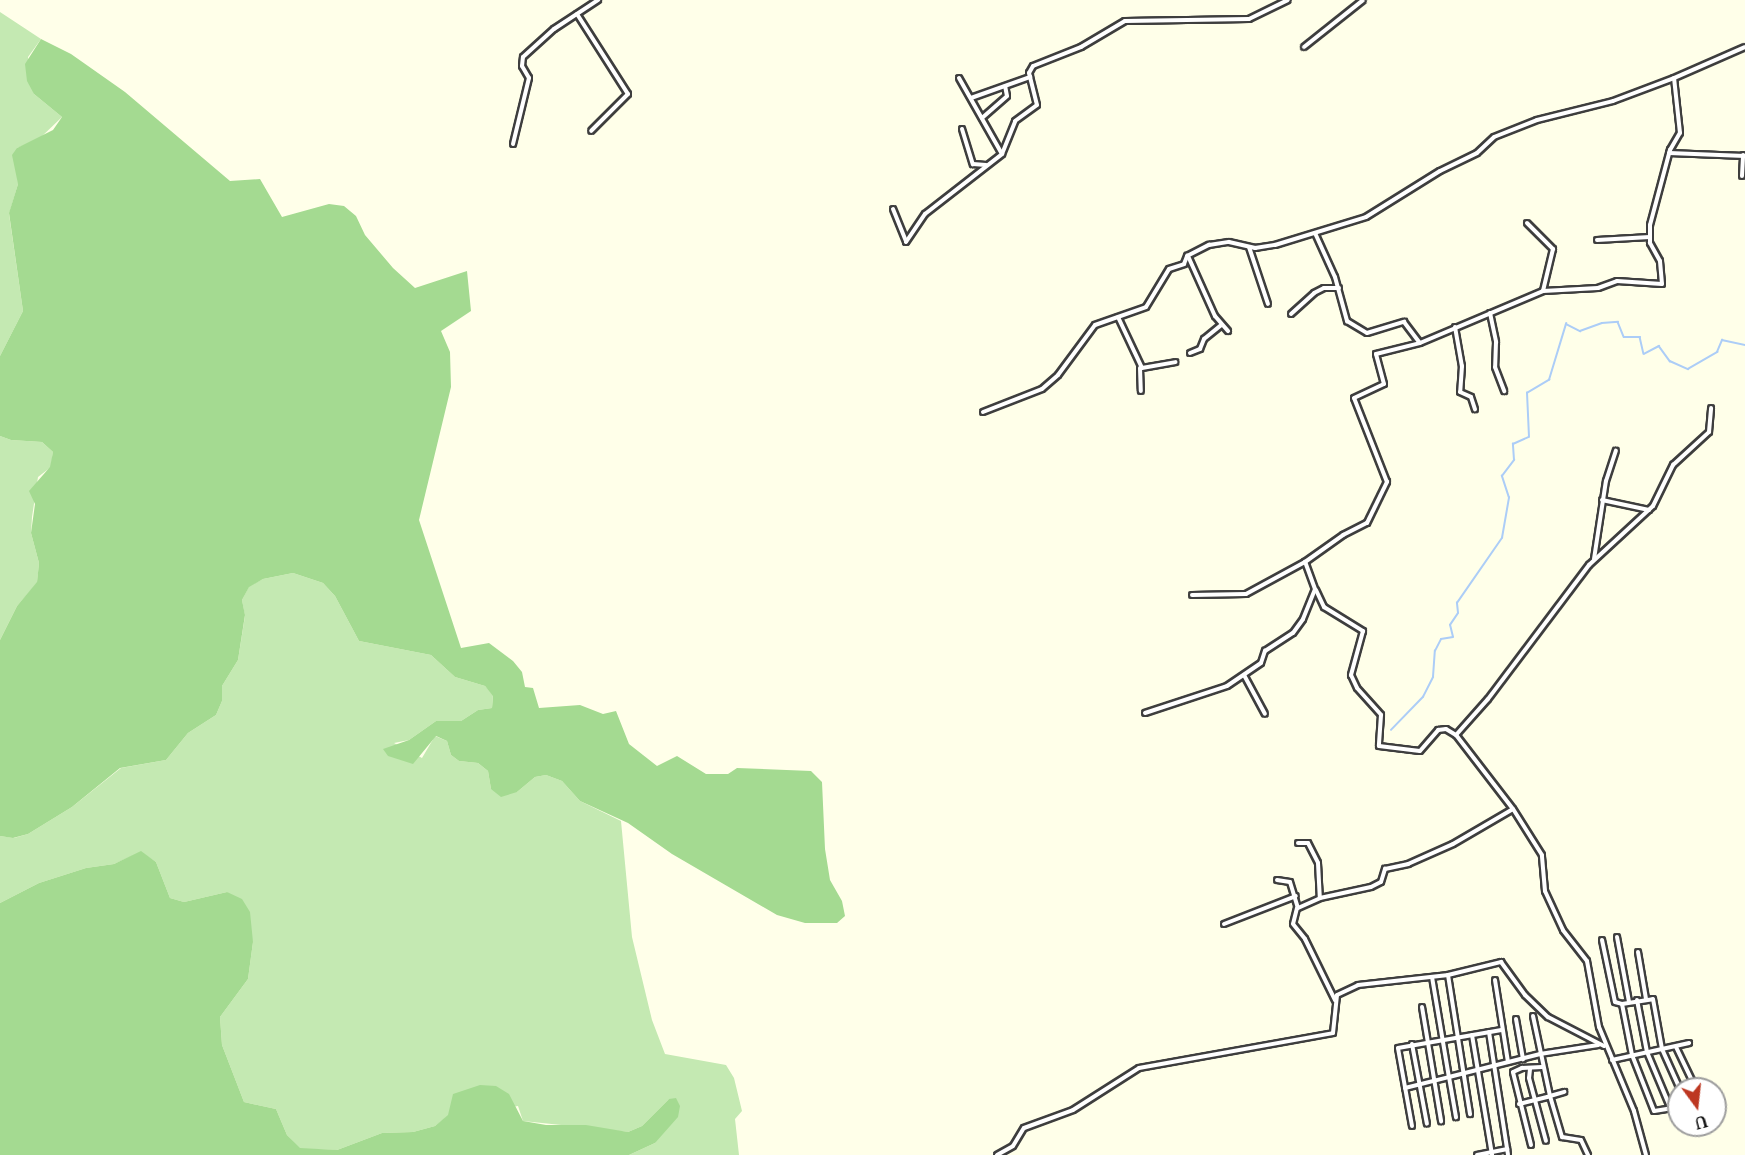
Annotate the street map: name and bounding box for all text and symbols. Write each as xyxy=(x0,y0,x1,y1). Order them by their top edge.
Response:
north arrow xyxy=(1667,1077,1727,1137)
text: U xyxy=(1693,1111,1709,1134)

